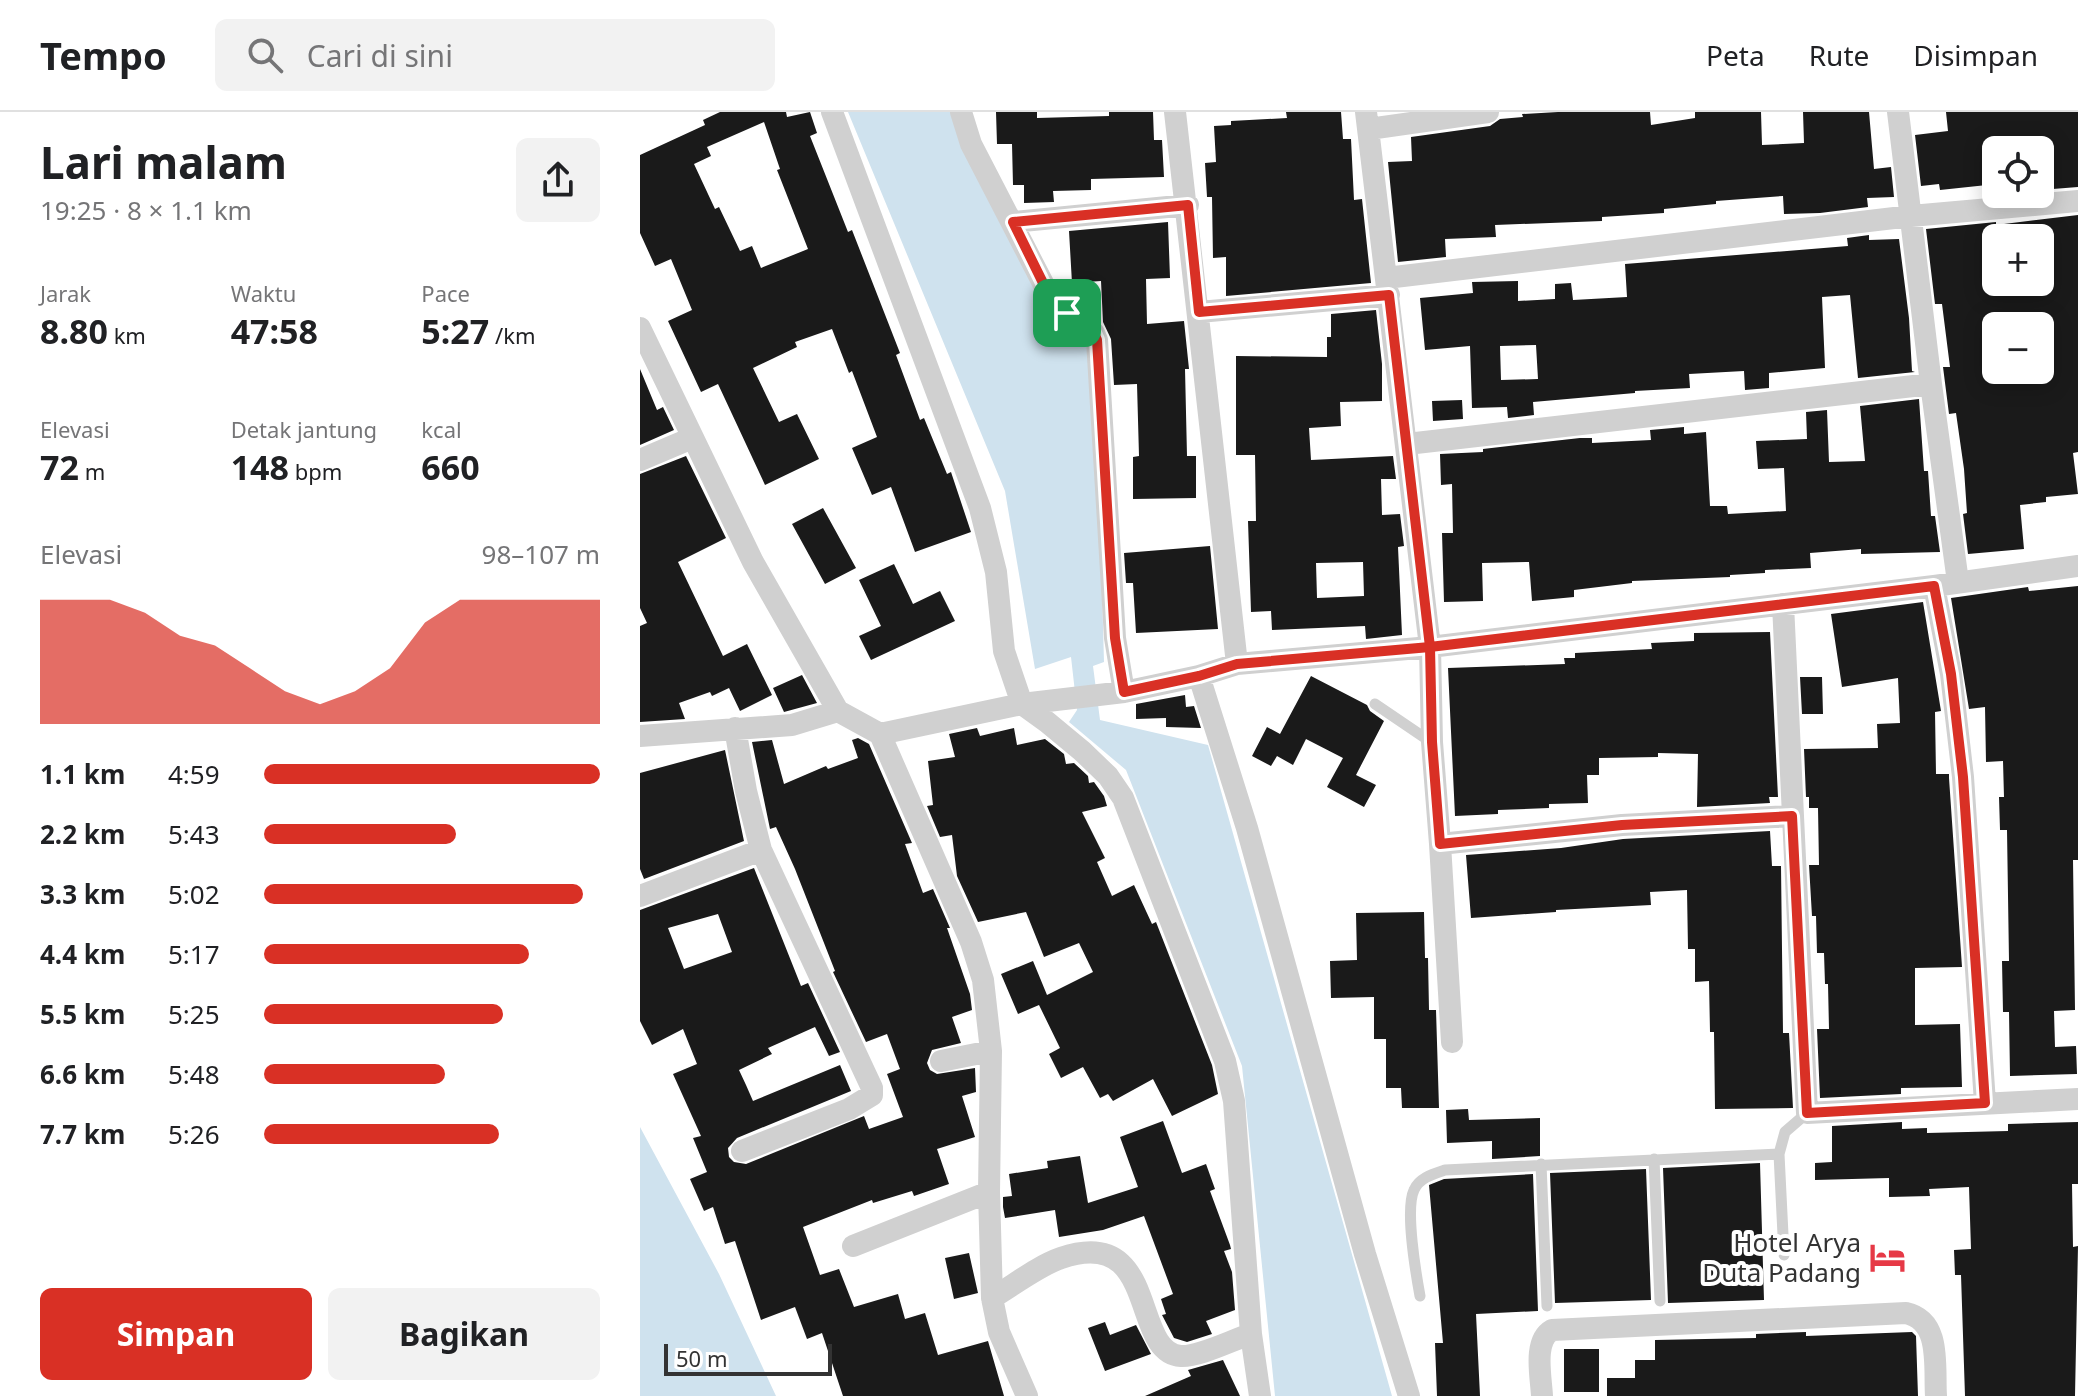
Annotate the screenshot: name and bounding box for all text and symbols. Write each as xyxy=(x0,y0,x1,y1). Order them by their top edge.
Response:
search box xyxy=(215,19,775,91)
text: Tempo xyxy=(40,29,167,81)
icon: search xyxy=(243,33,287,77)
text: Cari di sini xyxy=(307,35,453,76)
text: Peta xyxy=(1706,36,1765,74)
text: Rute xyxy=(1809,36,1869,74)
text: Disimpan xyxy=(1913,36,2038,74)
text: Lari malam xyxy=(40,132,287,192)
map controls xyxy=(1982,136,2054,384)
button: locate xyxy=(1982,136,2054,208)
button: share xyxy=(516,138,600,222)
text: 19:25 · 8 × 1.1 km xyxy=(40,192,252,228)
button: + xyxy=(1982,224,2054,296)
text: Jarak xyxy=(40,278,91,308)
text: Waktu xyxy=(231,278,296,308)
text: Pace xyxy=(421,278,470,308)
pin xyxy=(1033,279,1101,347)
icon: arrive xyxy=(1045,291,1089,335)
text: 8.80 xyxy=(40,308,108,354)
text: 47:58 xyxy=(231,308,318,354)
text: 5:27 xyxy=(421,308,489,354)
button: − xyxy=(1982,312,2054,384)
text: km xyxy=(108,320,146,350)
text: /km xyxy=(489,320,535,350)
text: Elevasi xyxy=(40,414,110,444)
text: Detak jantung xyxy=(231,414,377,444)
text: kcal xyxy=(421,414,462,444)
text: 72 xyxy=(40,444,79,490)
text: 148 xyxy=(231,444,289,490)
text: 660 xyxy=(421,444,480,490)
text: m xyxy=(79,456,105,486)
text: bpm xyxy=(289,456,342,486)
text: Elevasi xyxy=(40,536,122,572)
text: 98–107 m xyxy=(482,536,600,572)
text: 1.1 km xyxy=(40,756,125,792)
text: 4:59 xyxy=(168,756,220,792)
text: 2.2 km xyxy=(40,816,125,852)
text: 5:43 xyxy=(168,816,220,852)
text: 3.3 km xyxy=(40,876,125,912)
text: 5:02 xyxy=(168,876,220,912)
text: 4.4 km xyxy=(40,936,125,972)
text: 5:17 xyxy=(168,936,220,972)
text: 5.5 km xyxy=(40,996,125,1032)
text: 5:25 xyxy=(168,996,220,1032)
text: 6.6 km xyxy=(40,1056,125,1092)
text: 5:48 xyxy=(168,1056,220,1092)
text: 7.7 km xyxy=(40,1116,125,1152)
text: 5:26 xyxy=(168,1116,220,1152)
place label: Hotel Arya Duta Padang xyxy=(1702,1224,1861,1290)
hotel icon: Hotel Arya Duta Padang xyxy=(1868,1238,1906,1276)
button: Simpan xyxy=(40,1288,312,1380)
button: Bagikan xyxy=(328,1288,600,1380)
scale bar xyxy=(664,1340,832,1376)
text: 50 m xyxy=(676,1343,727,1373)

